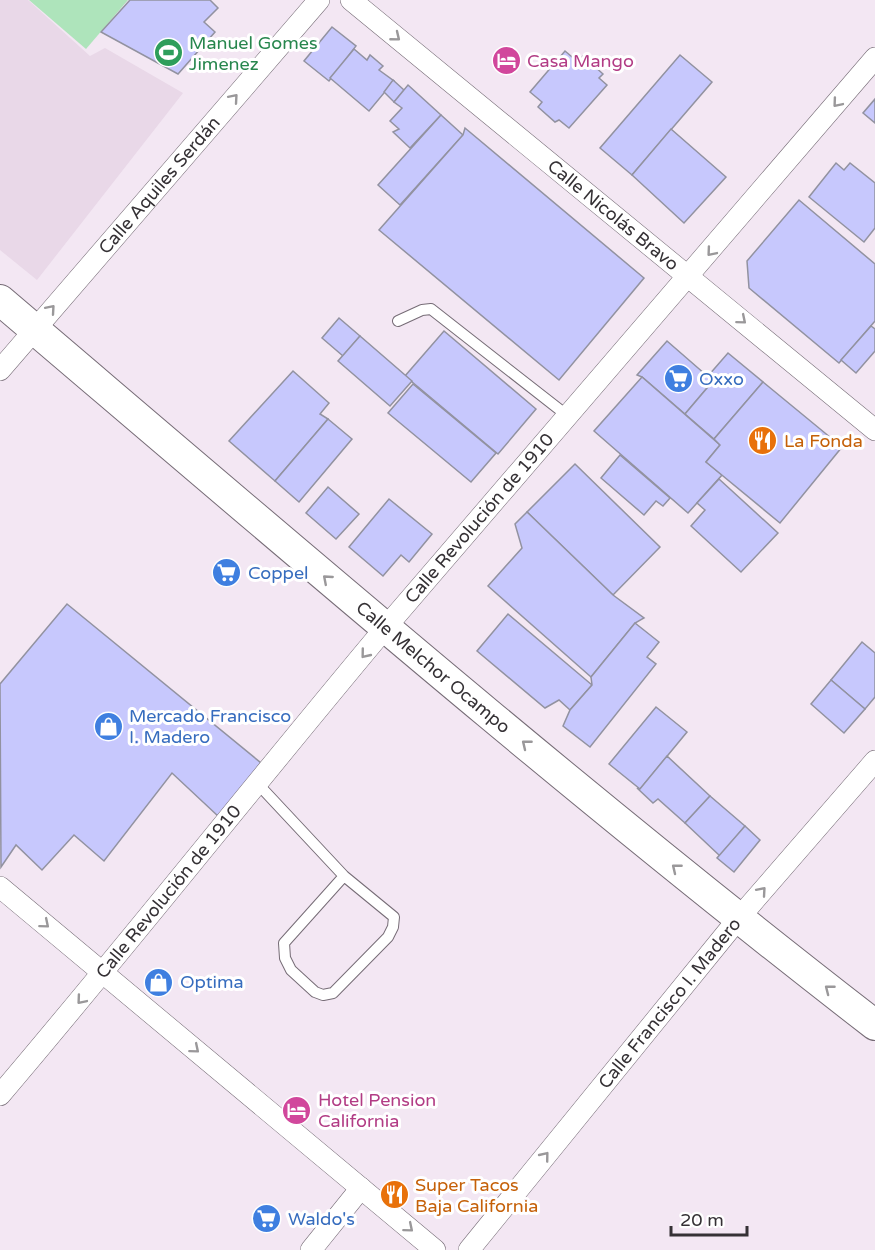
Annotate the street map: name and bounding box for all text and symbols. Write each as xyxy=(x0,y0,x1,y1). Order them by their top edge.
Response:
one-way arrow xyxy=(390,30,401,41)
place label: Manuel Gomes Jimenez xyxy=(189,32,318,75)
sports icon: Manuel Gomes Jimenez xyxy=(152,37,184,69)
hotel icon: Casa Mango xyxy=(490,45,522,77)
place label: Casa Mango xyxy=(527,50,634,72)
one-way arrow xyxy=(227,94,238,105)
one-way arrow xyxy=(833,96,844,107)
street label: Calle Aquiles Serdán xyxy=(94,112,225,259)
street label: Calle Nicolás Bravo xyxy=(543,155,683,275)
one-way arrow xyxy=(707,245,718,256)
one-way arrow xyxy=(44,305,55,316)
one-way arrow xyxy=(735,313,746,324)
supermarket icon: Oxxo xyxy=(662,363,694,395)
place label: Oxxo xyxy=(699,368,744,390)
restaurant icon: La Fonda xyxy=(747,425,779,457)
street label: Calle Revolución de 1910 xyxy=(400,429,559,608)
place label: La Fonda xyxy=(784,430,863,452)
supermarket icon: Coppel xyxy=(211,557,243,589)
place label: Coppel xyxy=(248,562,309,584)
one-way arrow xyxy=(323,575,334,586)
street label: Calle Melchor Ocampo xyxy=(352,597,515,738)
one-way arrow xyxy=(361,647,372,658)
place label: Mercado Francisco I. Madero xyxy=(129,705,291,748)
shop icon: Mercado Francisco I. Madero xyxy=(92,710,124,742)
one-way arrow xyxy=(521,741,532,752)
street label: Calle Revolución de 1910 xyxy=(91,801,246,983)
one-way arrow xyxy=(672,864,683,875)
one-way arrow xyxy=(755,888,766,898)
street label: Calle Francisco I. Madero xyxy=(594,913,746,1093)
one-way arrow xyxy=(38,917,49,928)
shop icon: Optima xyxy=(143,966,175,998)
place label: Optima xyxy=(180,971,244,993)
one-way arrow xyxy=(824,986,835,997)
one-way arrow xyxy=(77,993,88,1004)
one-way arrow xyxy=(188,1042,199,1053)
place label: Hotel Pension California xyxy=(318,1089,436,1132)
hotel icon: Hotel Pension California xyxy=(281,1094,313,1126)
one-way arrow xyxy=(538,1152,549,1163)
place label: Super Tacos Baja California xyxy=(415,1174,538,1217)
restaurant icon: Super Tacos Baja California xyxy=(378,1179,410,1211)
scale bar xyxy=(671,1199,748,1237)
supermarket icon: Waldo's xyxy=(251,1203,283,1235)
place label: Waldo's xyxy=(288,1208,355,1230)
text: 20 m xyxy=(680,1209,724,1231)
one-way arrow xyxy=(402,1221,413,1232)

